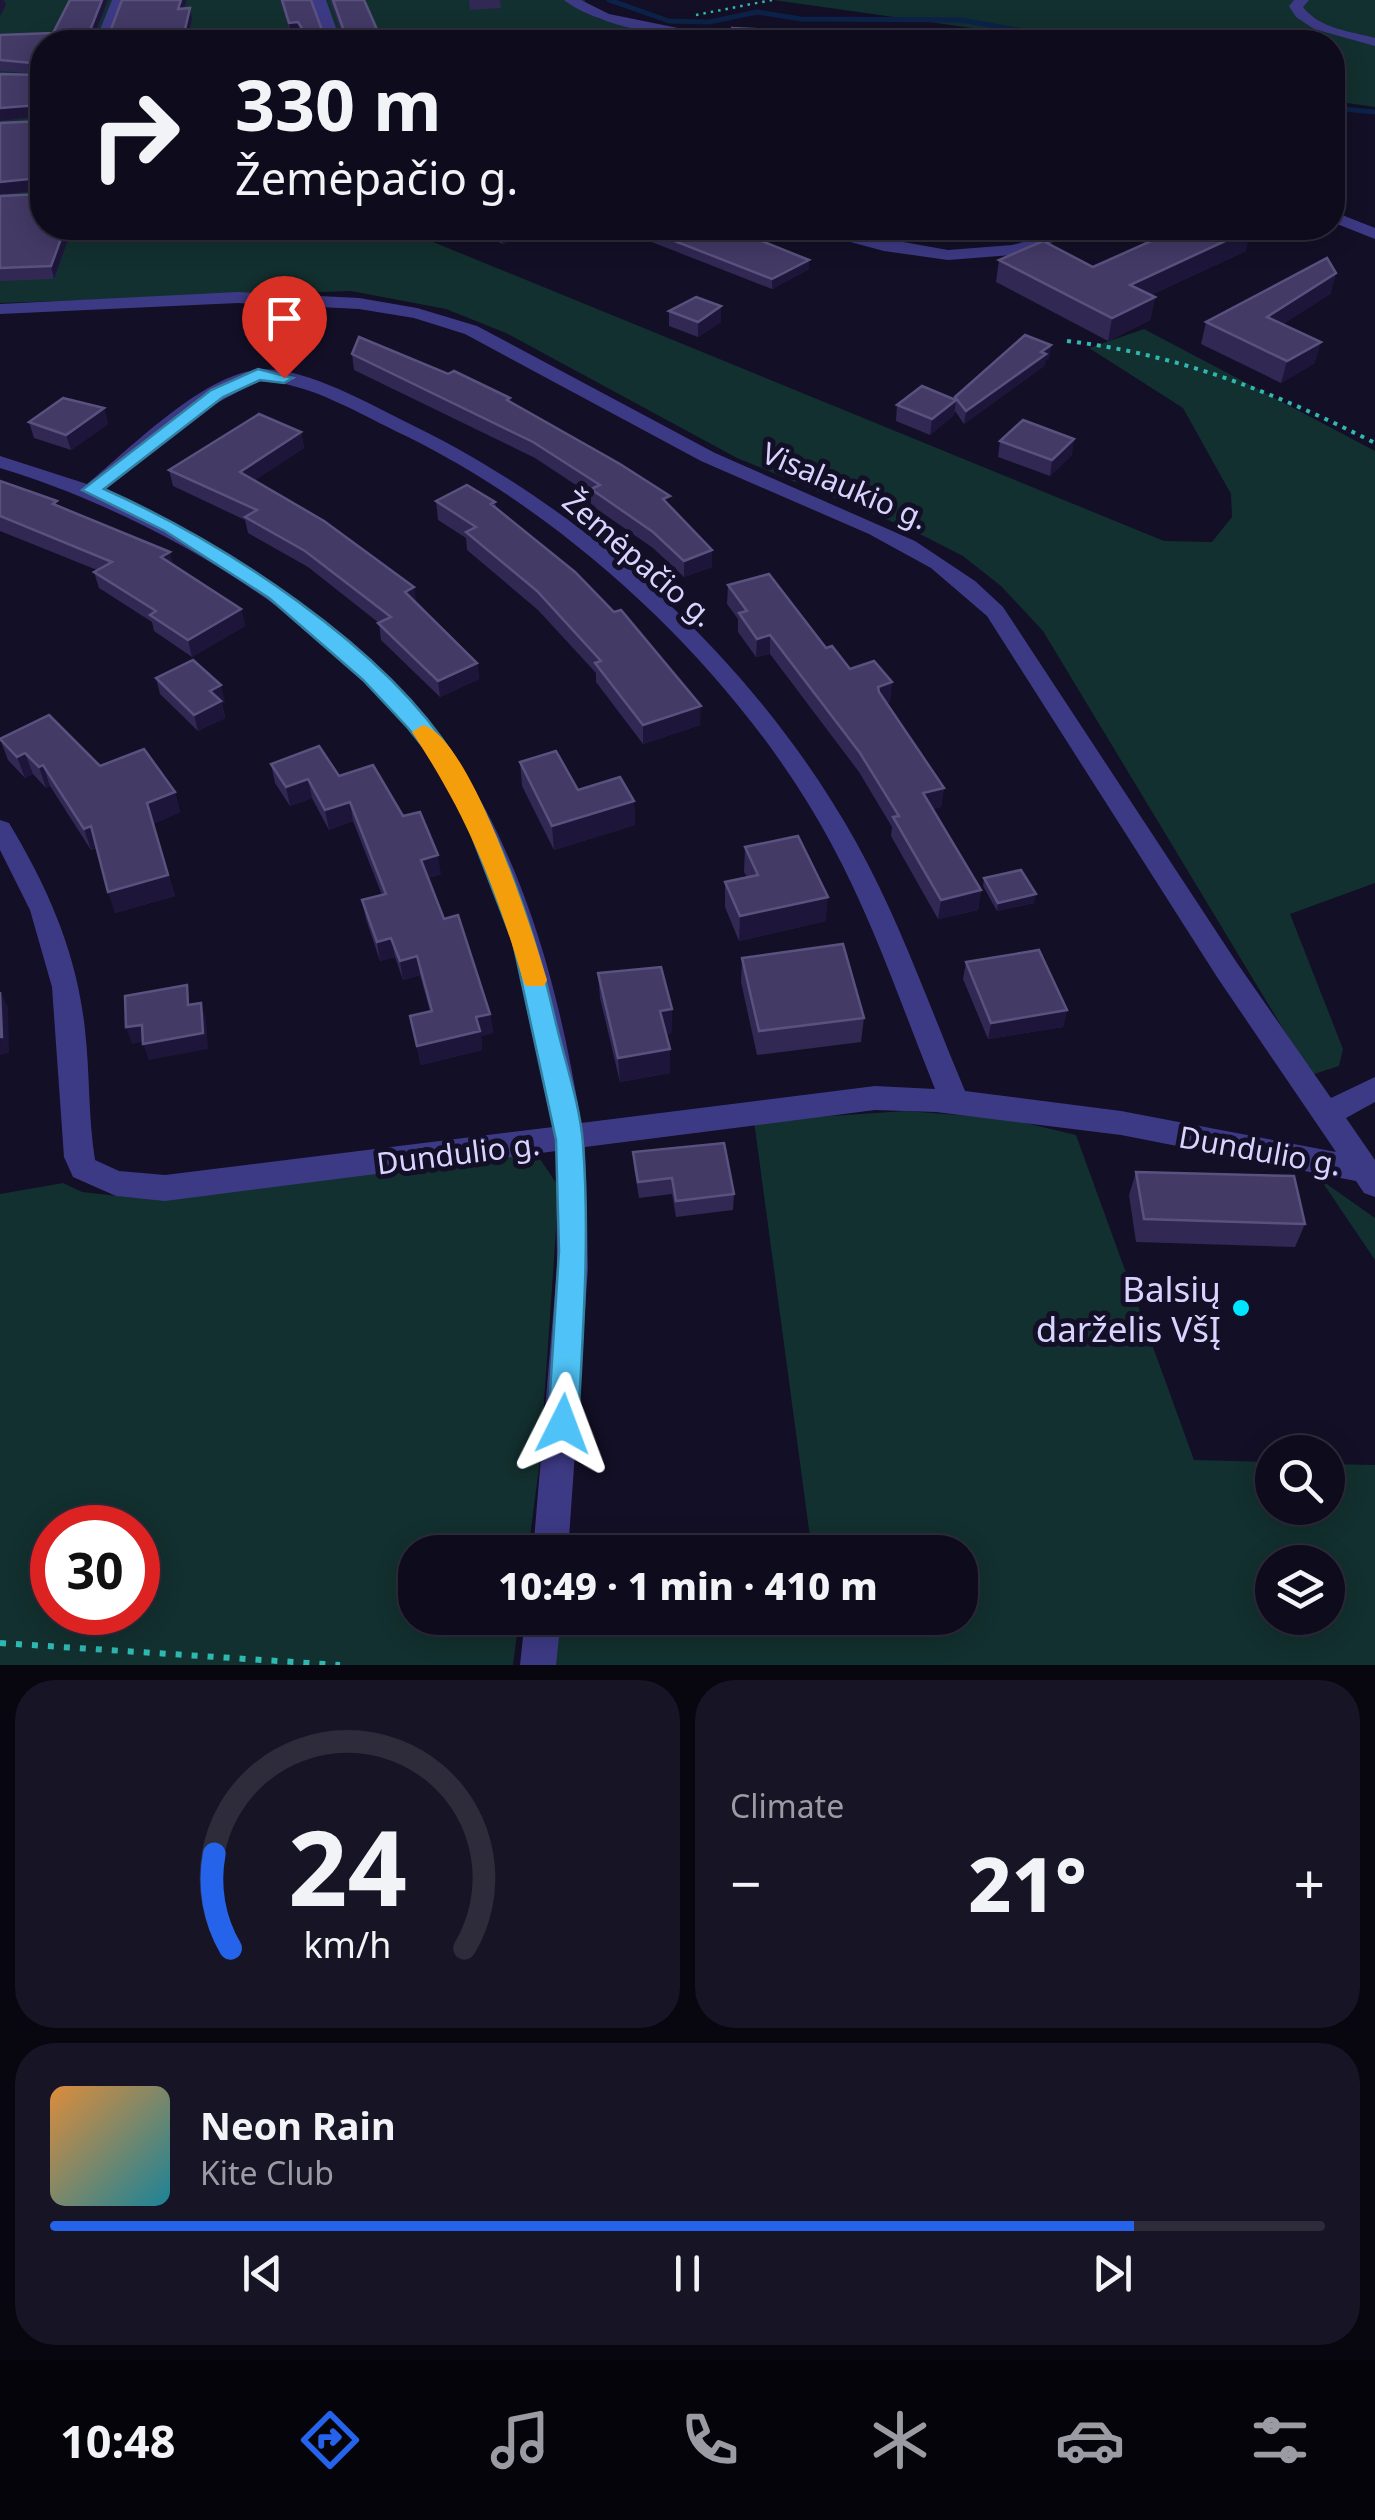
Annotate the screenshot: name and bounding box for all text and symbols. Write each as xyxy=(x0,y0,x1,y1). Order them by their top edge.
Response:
text: 330 m xyxy=(235,56,442,152)
icon: right xyxy=(70,70,200,200)
text: Žemėpačio g. xyxy=(235,147,518,208)
pin xyxy=(242,276,327,379)
icon: arrive xyxy=(257,291,312,346)
street label: Visalaukio g. xyxy=(756,432,934,538)
street label: Žemėpačio g. xyxy=(554,481,724,635)
street label: Dundulio g. xyxy=(1176,1116,1344,1184)
street label: Dundulio g. xyxy=(374,1123,542,1183)
place label: Balsių darželis VšĮ xyxy=(1036,1265,1221,1352)
marker: Balsių darželis VšĮ xyxy=(1230,1297,1252,1319)
position arrow xyxy=(511,1372,615,1476)
map controls xyxy=(1255,1435,1345,1635)
button: search xyxy=(1255,1435,1345,1525)
speed limit sign: 30 xyxy=(30,1505,160,1635)
button: layers xyxy=(1255,1545,1345,1635)
text: 10:49 · 1 min · 410 m xyxy=(498,1559,878,1611)
text: Climate xyxy=(730,1784,844,1827)
text: 24 xyxy=(288,1795,407,1936)
text: 21° xyxy=(968,1832,1087,1934)
text: − xyxy=(730,1845,761,1920)
text: + xyxy=(1294,1845,1325,1920)
text: km/h xyxy=(304,1920,391,1968)
text: Neon Rain xyxy=(200,2099,396,2151)
text: Kite Club xyxy=(200,2151,334,2194)
icon: previous xyxy=(235,2246,290,2301)
icon: pause xyxy=(660,2246,715,2301)
icon: next xyxy=(1085,2246,1140,2301)
icon: directions xyxy=(295,2405,365,2475)
icon: music xyxy=(485,2405,555,2475)
icon: phone xyxy=(675,2405,745,2475)
icon: climate xyxy=(865,2405,935,2475)
icon: car xyxy=(1055,2405,1125,2475)
icon: filters xyxy=(1245,2405,1315,2475)
text: 10:48 xyxy=(60,2410,176,2471)

